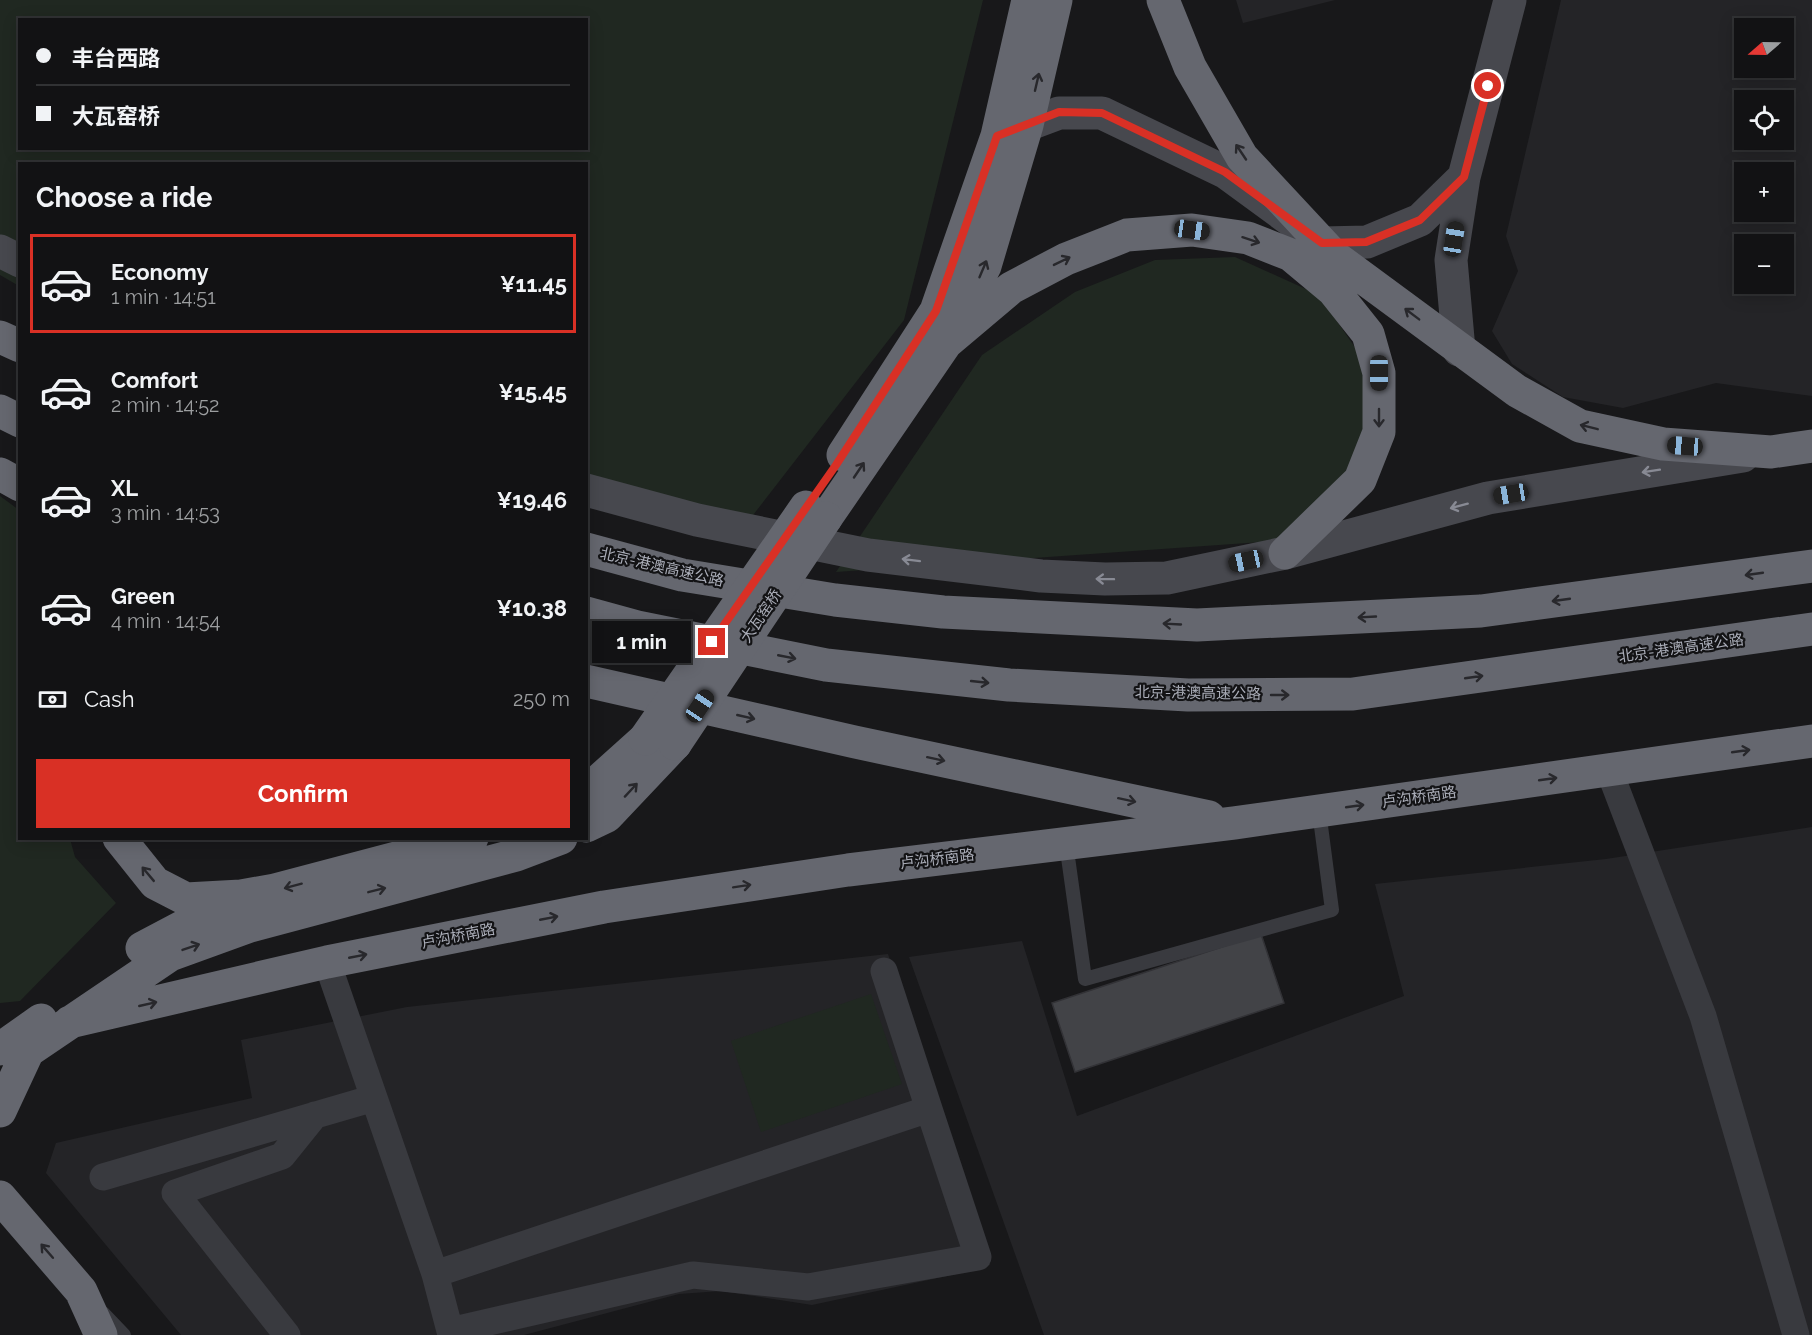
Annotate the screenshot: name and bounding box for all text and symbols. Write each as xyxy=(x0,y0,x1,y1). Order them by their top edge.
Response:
north arrow xyxy=(1734,18,1794,78)
map controls xyxy=(1734,18,1794,294)
text: 丰台西路 xyxy=(72,45,160,71)
one-way arrow xyxy=(1032,72,1044,91)
route start xyxy=(1474,72,1501,99)
button: locate xyxy=(1734,90,1794,150)
text: 大瓦窑桥 xyxy=(72,103,160,129)
one-way arrow xyxy=(1234,144,1247,161)
button: + xyxy=(1734,162,1794,222)
text: Choose a ride xyxy=(36,182,212,213)
car xyxy=(1173,219,1211,241)
car xyxy=(1442,220,1466,258)
button: − xyxy=(1734,234,1794,294)
one-way arrow xyxy=(1241,235,1260,246)
one-way arrow xyxy=(1053,255,1071,267)
icon: car xyxy=(39,257,93,311)
text: Economy xyxy=(111,259,209,285)
one-way arrow xyxy=(978,260,989,278)
text: ¥11.45 xyxy=(500,271,567,297)
text: 1 min · 14:51 xyxy=(111,285,216,309)
one-way arrow xyxy=(1404,308,1420,321)
car xyxy=(1370,355,1388,391)
icon: car xyxy=(39,365,93,419)
text: Comfort xyxy=(111,367,198,393)
text: ¥15.45 xyxy=(499,379,567,405)
text: 2 min · 14:52 xyxy=(111,393,219,417)
one-way arrow xyxy=(1373,408,1385,428)
one-way arrow xyxy=(1580,421,1599,433)
car xyxy=(1666,436,1704,456)
one-way arrow xyxy=(853,462,865,479)
one-way arrow xyxy=(1642,466,1662,477)
icon: car xyxy=(39,473,93,527)
text: XL xyxy=(111,475,138,501)
car xyxy=(1492,482,1530,506)
text: ¥19.46 xyxy=(497,487,567,513)
text: 3 min · 14:53 xyxy=(111,501,220,525)
one-way arrow xyxy=(1450,501,1469,512)
street label: 北京-港澳高速公路 xyxy=(598,544,726,590)
car xyxy=(1227,548,1265,574)
one-way arrow xyxy=(902,555,922,566)
one-way arrow xyxy=(1745,568,1764,579)
one-way arrow xyxy=(1096,573,1116,585)
icon: car xyxy=(39,581,93,635)
text: Green xyxy=(111,583,175,609)
street label: 大瓦窑桥 xyxy=(737,586,785,646)
text: ¥10.38 xyxy=(496,595,567,621)
one-way arrow xyxy=(1551,595,1571,606)
text: 4 min · 14:54 xyxy=(111,609,220,633)
one-way arrow xyxy=(1357,611,1377,622)
one-way arrow xyxy=(1163,618,1183,629)
callout: 1 min xyxy=(592,621,691,663)
route end xyxy=(698,628,725,655)
text: 1 min xyxy=(616,630,667,654)
street label: 北京-港澳高速公路 xyxy=(1617,630,1745,666)
one-way arrow xyxy=(777,652,796,663)
one-way arrow xyxy=(1463,672,1483,683)
one-way arrow xyxy=(970,677,990,688)
icon: cash xyxy=(36,683,69,716)
street label: 北京-港澳高速公路 xyxy=(1135,683,1261,703)
text: Cash xyxy=(84,686,135,712)
car xyxy=(682,686,718,726)
text: 250 m xyxy=(513,687,570,711)
one-way arrow xyxy=(1269,689,1289,701)
one-way arrow xyxy=(736,712,755,723)
one-way arrow xyxy=(1730,746,1750,757)
one-way arrow xyxy=(926,754,945,766)
button: Confirm xyxy=(36,759,570,828)
one-way arrow xyxy=(1537,773,1557,784)
one-way arrow xyxy=(624,783,638,798)
street label: 卢沟桥南路 xyxy=(1381,783,1457,811)
one-way arrow xyxy=(1117,795,1136,806)
one-way arrow xyxy=(1344,800,1364,811)
street label: 卢沟桥南路 xyxy=(899,845,975,873)
one-way arrow xyxy=(142,866,155,882)
one-way arrow xyxy=(284,880,303,892)
one-way arrow xyxy=(731,880,751,891)
one-way arrow xyxy=(367,884,386,896)
one-way arrow xyxy=(539,912,559,923)
street label: 卢沟桥南路 xyxy=(419,920,497,952)
one-way arrow xyxy=(181,941,200,952)
one-way arrow xyxy=(348,950,368,961)
one-way arrow xyxy=(138,998,157,1010)
one-way arrow xyxy=(40,1244,54,1259)

